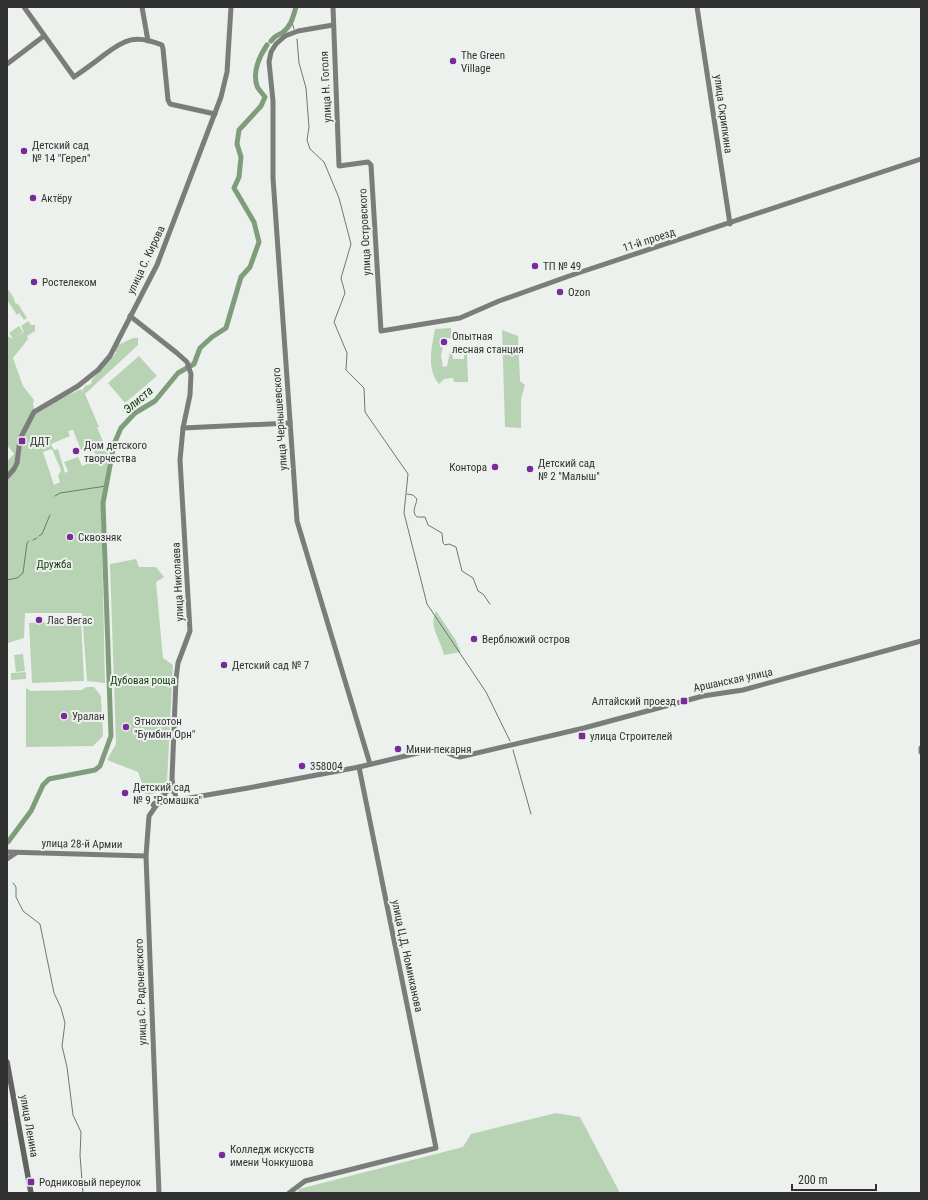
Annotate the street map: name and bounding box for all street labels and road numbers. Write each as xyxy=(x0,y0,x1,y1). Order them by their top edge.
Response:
street label: улица Н. Гоголя xyxy=(318,51,334,123)
street label: улица Скрипкина xyxy=(711,74,735,154)
street label: улица Островского xyxy=(356,188,374,276)
street label: улица С. Кирова xyxy=(124,224,168,296)
street label: 11-й проезд xyxy=(621,225,677,255)
street label: улица Чернышевского xyxy=(270,367,290,471)
street label: улица Николаева xyxy=(169,542,187,622)
street label: Аршанская улица xyxy=(692,665,774,695)
street label: улица 28-й Армии xyxy=(41,837,123,851)
street label: улица Ц.Д. Номинханова xyxy=(389,899,425,1013)
street label: улица С. Радонежского xyxy=(133,938,149,1046)
street label: улица Ленина xyxy=(17,1094,41,1158)

